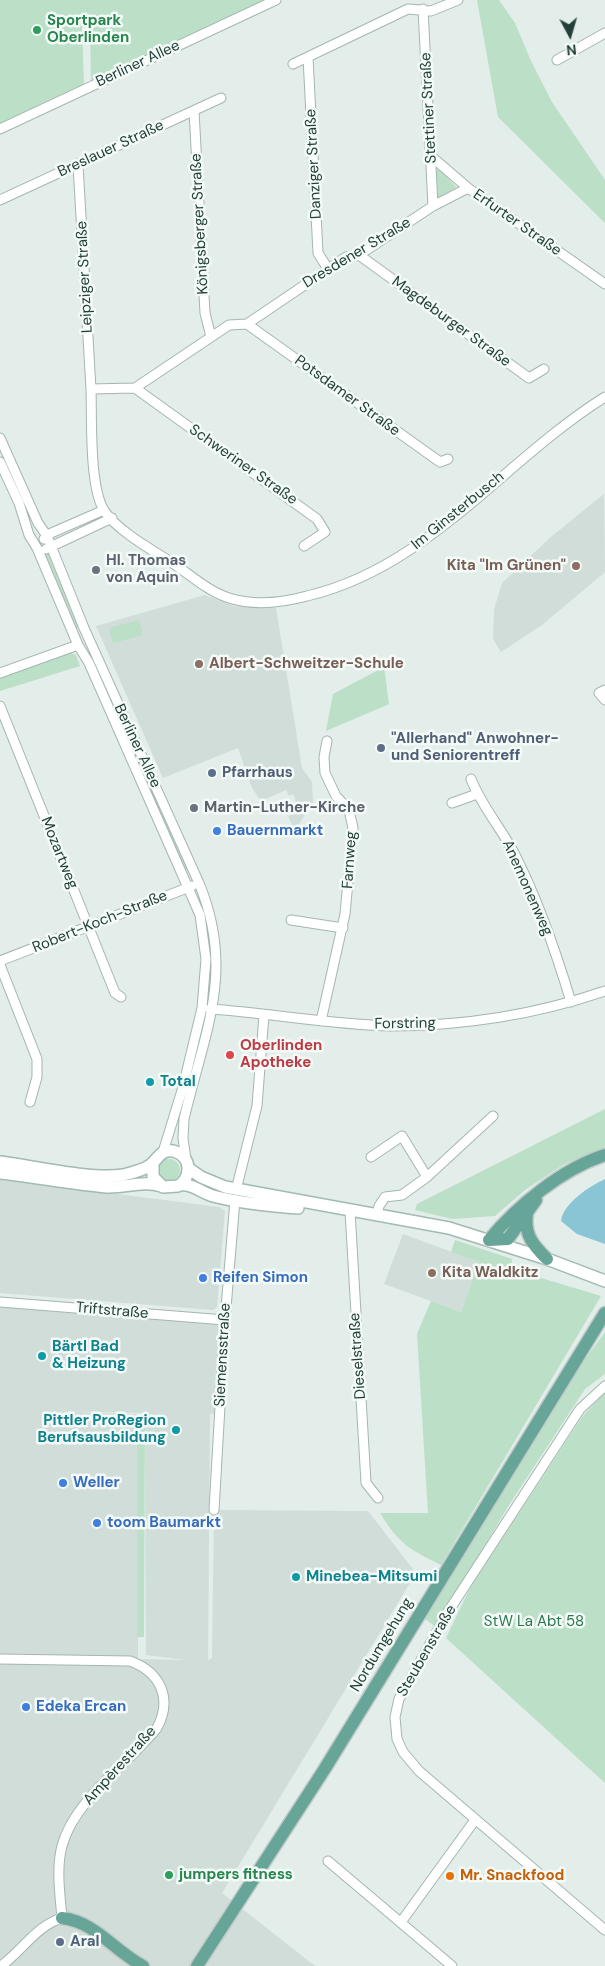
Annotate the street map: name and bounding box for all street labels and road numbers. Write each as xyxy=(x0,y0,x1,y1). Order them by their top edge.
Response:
street label: Berliner Allee xyxy=(93,37,183,91)
street label: Stettiner Straße xyxy=(417,52,441,164)
street label: Danziger Straße xyxy=(302,109,326,219)
street label: Breslauer Straße xyxy=(55,117,167,181)
street label: Königsberger Straße xyxy=(187,153,213,295)
street label: Erfurter Straße xyxy=(469,186,565,260)
street label: Dresdener Straße xyxy=(300,214,414,292)
street label: Leipziger Straße xyxy=(73,220,97,334)
street label: Magdeburger Straße xyxy=(388,273,514,371)
street label: Potsdamer Straße xyxy=(291,352,403,440)
street label: Schweriner Straße xyxy=(185,421,301,509)
street label: Im Ginsterbusch xyxy=(408,468,508,554)
street label: Berliner Allee xyxy=(110,701,164,791)
street label: Mozartweg xyxy=(36,814,82,892)
street label: Farnweg xyxy=(339,831,361,889)
street label: Anemonenweg xyxy=(498,837,556,939)
street label: Robert-Koch-Straße xyxy=(30,887,170,957)
street label: Forstring xyxy=(374,1014,436,1034)
street label: Triftstraße xyxy=(75,1299,149,1323)
street label: Siemensstraße xyxy=(211,1303,235,1407)
street label: Dieselstraße xyxy=(346,1312,370,1400)
street label: Nordumgehung xyxy=(347,1595,417,1695)
street label: Steubenstraße xyxy=(393,1602,461,1700)
street label: Ampèrestraße xyxy=(80,1723,160,1809)

